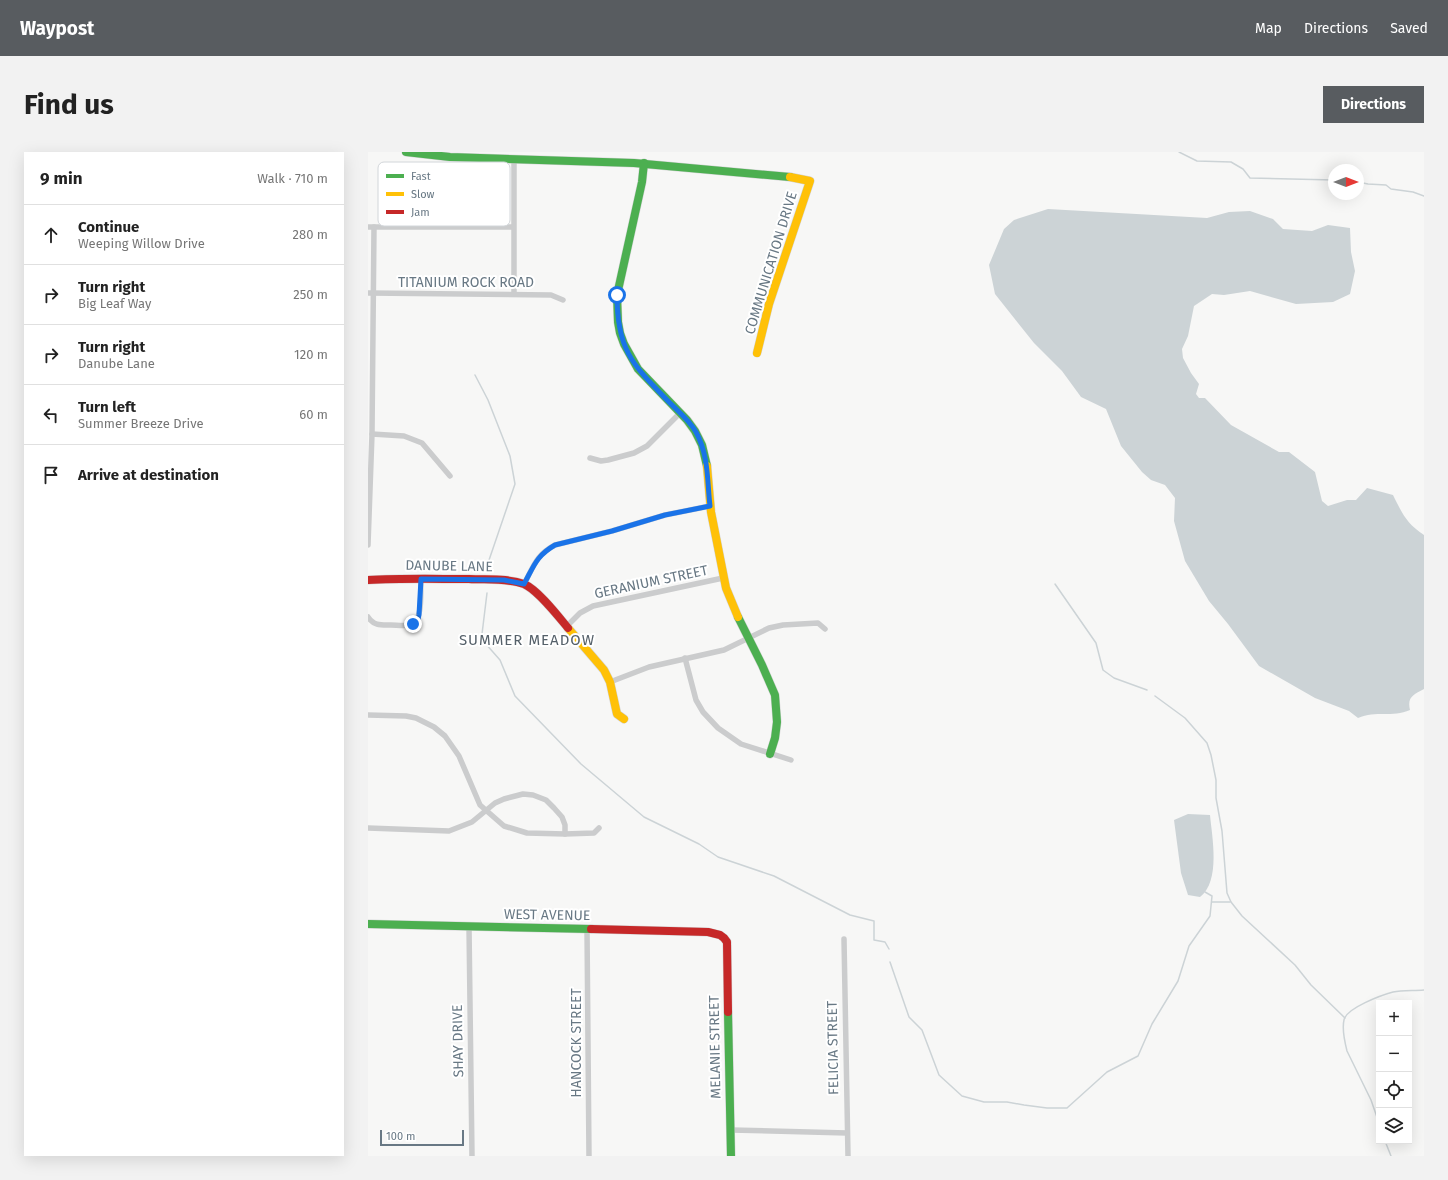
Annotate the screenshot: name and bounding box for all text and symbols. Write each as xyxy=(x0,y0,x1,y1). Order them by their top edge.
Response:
text: Waypost xyxy=(20,17,94,40)
text: Map xyxy=(1255,20,1282,37)
text: Directions xyxy=(1304,20,1368,37)
text: Saved xyxy=(1390,20,1428,37)
button: Directions xyxy=(1323,86,1424,123)
text: Find us xyxy=(24,88,114,121)
legend xyxy=(378,162,510,226)
north arrow xyxy=(1328,164,1364,200)
text: 9 min xyxy=(40,168,83,189)
text: Fast xyxy=(411,170,431,183)
text: Walk · 710 m xyxy=(257,171,328,186)
text: Slow xyxy=(411,188,435,201)
street label: COMMUNICATION DRIVE xyxy=(741,190,801,336)
text: Jam xyxy=(411,206,430,219)
text: Continue xyxy=(78,218,139,236)
icon: ahead xyxy=(40,224,62,246)
text: 280 m xyxy=(293,227,328,242)
text: Weeping Willow Drive xyxy=(78,236,205,251)
street label: TITANIUM ROCK ROAD xyxy=(398,274,534,291)
text: Turn right xyxy=(78,278,145,296)
icon: right xyxy=(40,284,62,306)
route start xyxy=(608,286,626,304)
text: 250 m xyxy=(293,287,328,302)
text: Big Leaf Way xyxy=(78,296,151,311)
text: Turn right xyxy=(78,338,145,356)
icon: right xyxy=(40,344,62,366)
text: 120 m xyxy=(294,347,328,362)
text: Danube Lane xyxy=(78,356,155,371)
text: Turn left xyxy=(78,398,136,416)
icon: left xyxy=(40,404,62,426)
text: 60 m xyxy=(299,407,328,422)
text: Summer Breeze Drive xyxy=(78,416,204,431)
icon: arrive xyxy=(40,464,62,486)
text: Arrive at destination xyxy=(78,466,219,484)
street label: DANUBE LANE xyxy=(405,557,493,575)
street label: GERANIUM STREET xyxy=(593,562,710,602)
route end xyxy=(404,615,422,633)
district label: SUMMER MEADOW xyxy=(459,631,595,649)
street label: WEST AVENUE xyxy=(504,906,590,924)
street label: HANCOCK STREET xyxy=(568,988,585,1098)
street label: MELANIE STREET xyxy=(706,994,724,1099)
street label: FELICIA STREET xyxy=(824,1000,842,1095)
map controls xyxy=(1376,1000,1412,1144)
button: + xyxy=(1376,1000,1412,1036)
street label: SHAY DRIVE xyxy=(449,1004,467,1078)
button: − xyxy=(1376,1036,1412,1072)
button: locate xyxy=(1376,1072,1412,1108)
button: layers xyxy=(1376,1108,1412,1144)
scale bar xyxy=(380,1128,464,1147)
text: 100 m xyxy=(386,1130,415,1143)

